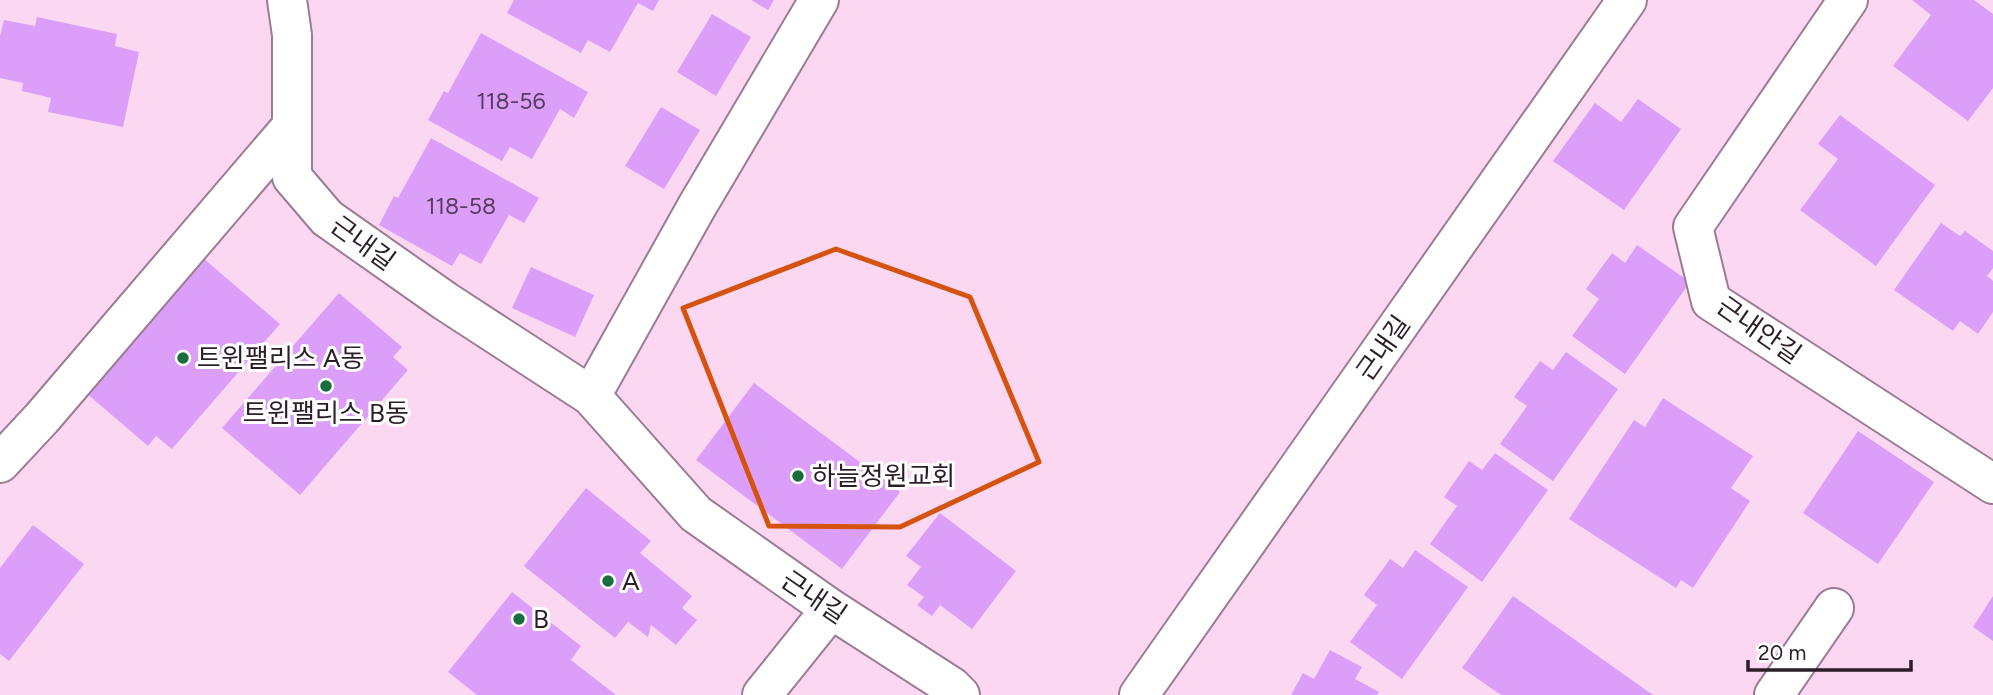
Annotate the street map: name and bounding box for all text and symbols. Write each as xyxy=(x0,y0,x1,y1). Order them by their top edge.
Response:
house number: 118-56 xyxy=(477,87,545,115)
house number: 118-58 xyxy=(426,192,496,220)
street label: 근내길 xyxy=(325,209,401,277)
street label: 근내안길 xyxy=(1711,289,1807,371)
street label: 근내길 xyxy=(1349,309,1417,387)
place label: 트윈팰리스 A동 xyxy=(197,342,365,374)
marker: 트윈팰리스 A동 xyxy=(175,350,191,366)
marker: 트윈팰리스 B동 xyxy=(318,378,334,394)
place label: 트윈팰리스 B동 xyxy=(243,397,409,429)
place label: 하늘정원교회 xyxy=(812,460,956,492)
marker: 하늘정원교회 xyxy=(790,468,806,484)
street label: 근내길 xyxy=(775,564,853,630)
place label: A xyxy=(622,565,640,597)
marker: A xyxy=(600,573,616,589)
place label: B xyxy=(533,603,549,635)
marker: B xyxy=(511,611,527,627)
scale bar xyxy=(1748,628,1911,672)
text: 20 m xyxy=(1758,640,1806,665)

